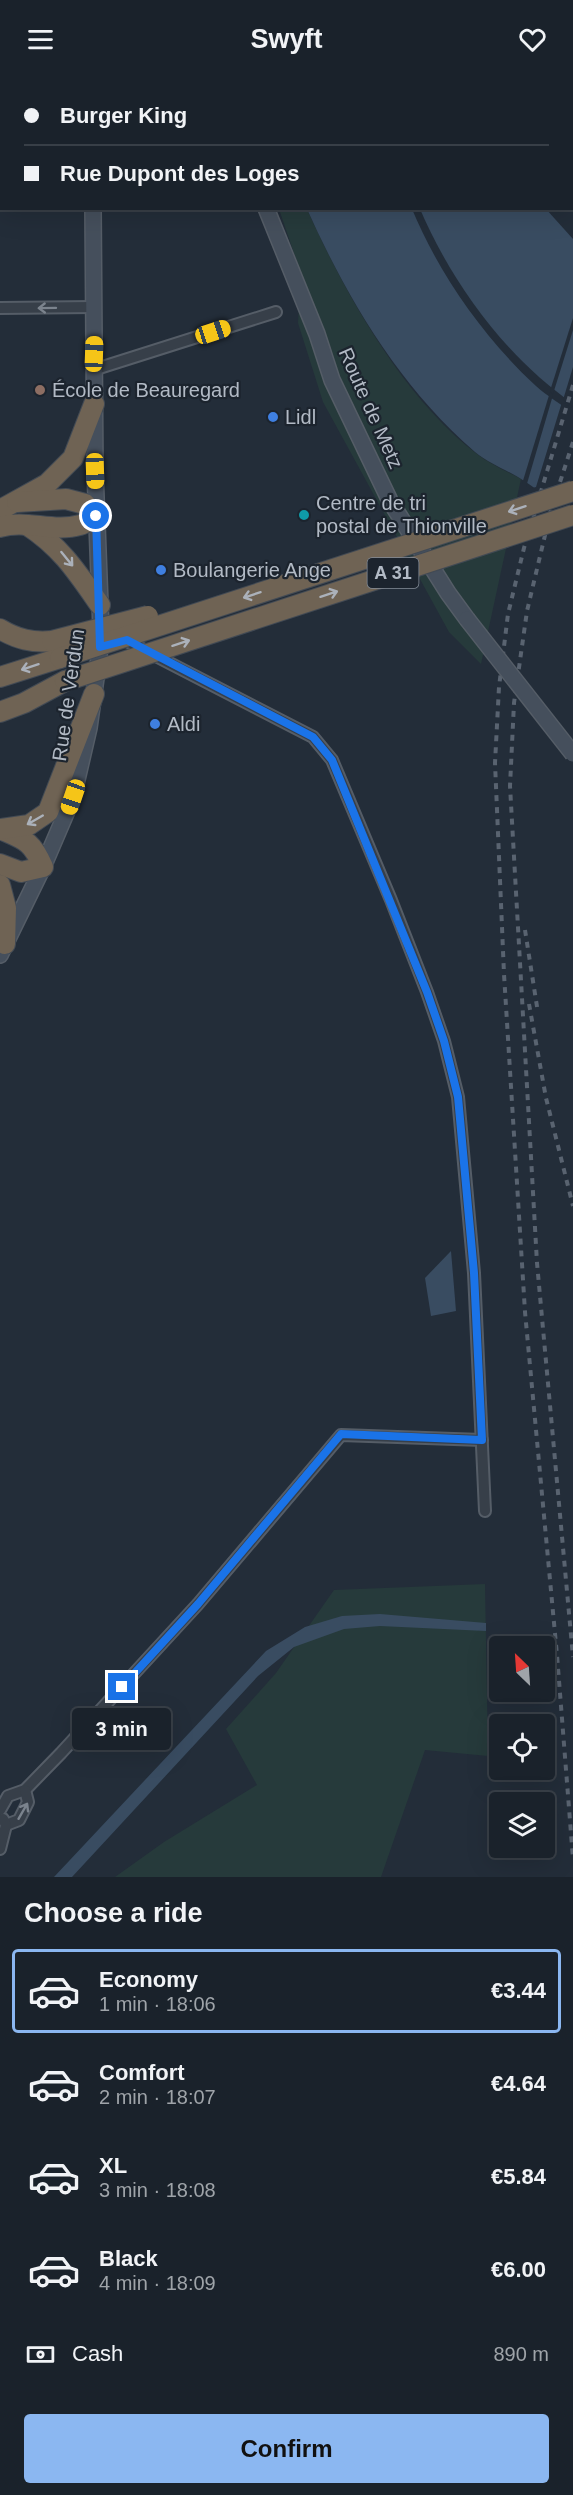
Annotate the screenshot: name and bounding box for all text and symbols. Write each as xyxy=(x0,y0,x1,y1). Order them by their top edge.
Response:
icon: menu xyxy=(24,23,57,56)
icon: heart xyxy=(516,23,549,56)
text: Swyft xyxy=(250,24,323,54)
text: Burger King xyxy=(60,103,187,128)
text: Rue Dupont des Loges xyxy=(60,161,300,186)
one-way arrow xyxy=(38,302,58,314)
car xyxy=(193,318,233,346)
car xyxy=(84,336,104,372)
street label: Route de Metz xyxy=(334,344,408,472)
place label: École de Beauregard xyxy=(52,379,240,401)
marker: École de Beauregard xyxy=(33,383,47,397)
place label: Lidl xyxy=(285,406,316,428)
marker: Lidl xyxy=(266,410,280,424)
car xyxy=(85,453,105,489)
place label: Centre de tri postal de Thionville xyxy=(316,492,487,537)
route start xyxy=(82,502,109,529)
one-way arrow xyxy=(508,504,527,515)
marker: Centre de tri postal de Thionville xyxy=(297,508,311,522)
one-way arrow xyxy=(61,551,74,567)
road number: A 31 xyxy=(368,558,418,588)
place label: Boulangerie Ange xyxy=(173,559,331,581)
marker: Boulangerie Ange xyxy=(154,563,168,577)
one-way arrow xyxy=(319,588,338,599)
one-way arrow xyxy=(243,590,262,601)
street label: Rue de Verdun xyxy=(48,627,88,763)
one-way arrow xyxy=(171,636,190,647)
one-way arrow xyxy=(21,663,40,674)
place label: Aldi xyxy=(167,713,200,735)
marker: Aldi xyxy=(148,717,162,731)
car xyxy=(59,777,87,817)
one-way arrow xyxy=(27,814,44,826)
north arrow xyxy=(489,1636,555,1702)
map controls xyxy=(489,1636,555,1858)
route end xyxy=(108,1673,135,1700)
callout: 3 min xyxy=(72,1708,172,1750)
button: locate xyxy=(489,1714,555,1780)
text: 3 min xyxy=(95,1718,148,1740)
button: layers xyxy=(489,1792,555,1858)
one-way arrow xyxy=(17,1803,29,1820)
text: Choose a ride xyxy=(24,1898,203,1928)
icon: car xyxy=(27,1964,81,2018)
text: Economy xyxy=(99,1967,198,1992)
text: €3.44 xyxy=(491,1978,546,2003)
text: 1 min · 18:06 xyxy=(99,1993,216,2015)
icon: car xyxy=(27,2057,81,2111)
text: Comfort xyxy=(99,2060,185,2085)
text: €4.64 xyxy=(491,2071,546,2096)
text: 2 min · 18:07 xyxy=(99,2086,216,2108)
icon: car xyxy=(27,2150,81,2204)
text: XL xyxy=(99,2153,127,2178)
text: €5.84 xyxy=(491,2164,546,2189)
text: 3 min · 18:08 xyxy=(99,2179,216,2201)
icon: car xyxy=(27,2243,81,2297)
text: Black xyxy=(99,2246,158,2271)
text: €6.00 xyxy=(491,2257,546,2282)
text: 4 min · 18:09 xyxy=(99,2272,216,2294)
icon: cash xyxy=(24,2338,57,2371)
text: Cash xyxy=(72,2341,123,2366)
text: 890 m xyxy=(493,2343,549,2365)
button: Confirm xyxy=(24,2414,549,2483)

